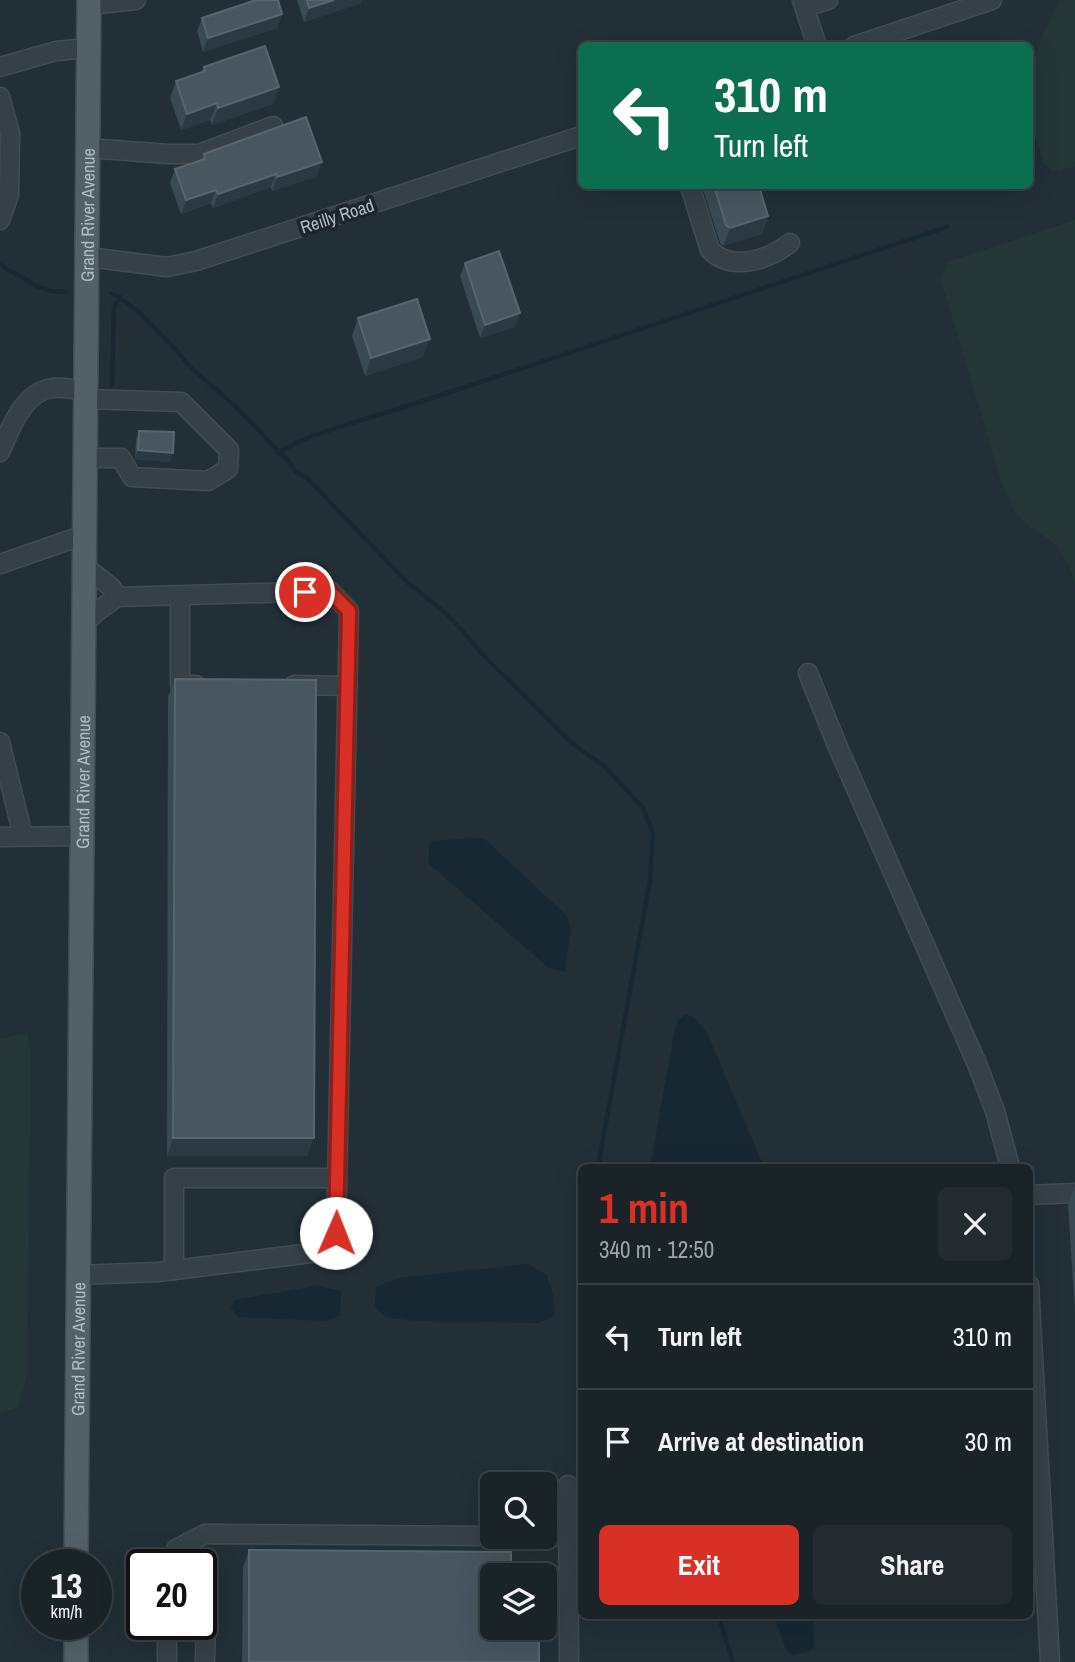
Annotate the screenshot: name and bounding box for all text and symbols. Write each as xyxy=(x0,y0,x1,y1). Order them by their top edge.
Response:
text: 310 m xyxy=(714,61,828,127)
icon: left xyxy=(599,70,690,161)
text: Turn left xyxy=(714,124,808,167)
street label: Grand River Avenue xyxy=(74,148,100,282)
street label: Reilly Road xyxy=(297,192,377,240)
pin xyxy=(275,562,335,622)
icon: arrive xyxy=(286,573,324,611)
street label: Grand River Avenue xyxy=(69,715,96,849)
text: 1 min xyxy=(599,1180,689,1236)
button: close xyxy=(938,1187,1012,1261)
position arrow xyxy=(299,1196,373,1270)
text: 340 m · 12:50 xyxy=(599,1234,714,1265)
street label: Grand River Avenue xyxy=(65,1282,91,1416)
icon: left xyxy=(599,1318,637,1356)
text: Turn left xyxy=(658,1319,742,1354)
text: 310 m xyxy=(953,1319,1012,1354)
icon: arrive xyxy=(599,1423,637,1461)
text: Arrive at destination xyxy=(658,1424,864,1459)
text: 30 m xyxy=(965,1424,1012,1459)
map controls xyxy=(480,1472,557,1640)
button: search xyxy=(480,1472,557,1549)
button: Exit xyxy=(599,1525,799,1605)
button: Share xyxy=(813,1525,1012,1605)
speed limit sign: 20 xyxy=(126,1549,217,1640)
text: 13 xyxy=(51,1562,82,1609)
button: layers xyxy=(480,1563,557,1640)
text: km/h xyxy=(51,1599,83,1624)

